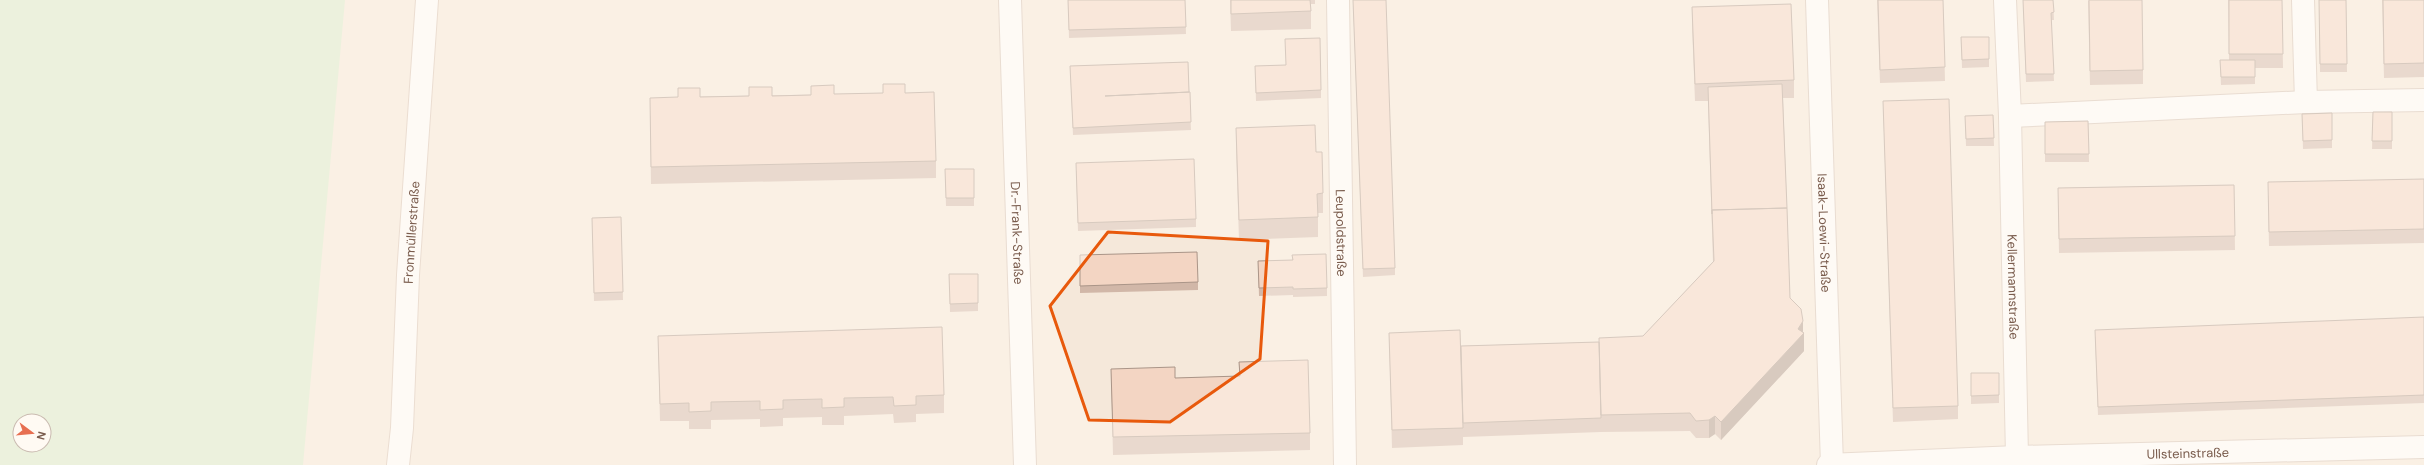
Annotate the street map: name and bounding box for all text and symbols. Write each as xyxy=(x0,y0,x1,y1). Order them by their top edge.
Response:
street label: Isaak-Loewi-Straße xyxy=(1814,173,1834,293)
street label: Fronmüllerstraße xyxy=(400,181,423,284)
street label: Dr.-Frank-Straße xyxy=(1007,181,1027,285)
street label: Leupoldstraße xyxy=(1332,189,1350,277)
street label: Kellermannstraße xyxy=(2003,234,2023,340)
north arrow xyxy=(12,413,52,453)
text: N xyxy=(34,430,49,442)
street label: Ullsteinstraße xyxy=(2146,444,2229,463)

